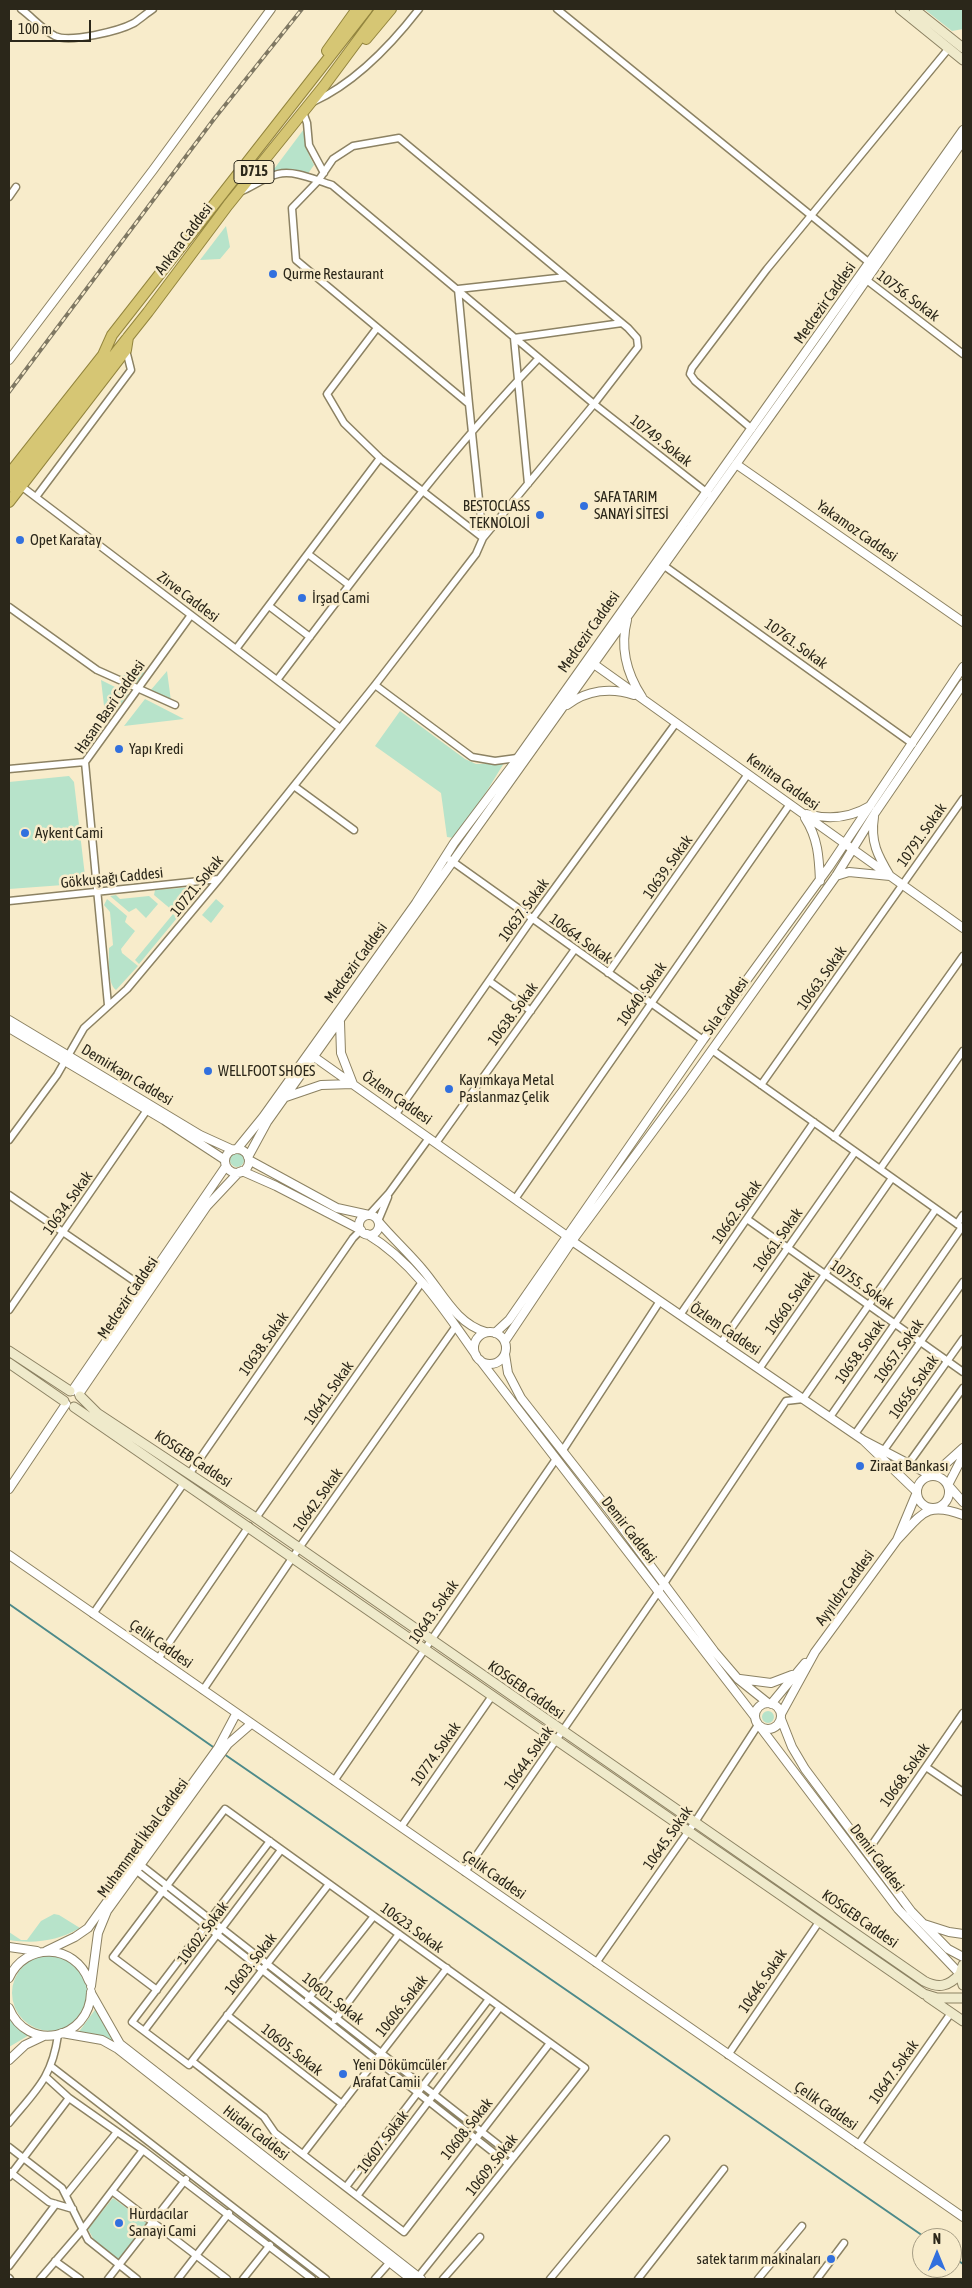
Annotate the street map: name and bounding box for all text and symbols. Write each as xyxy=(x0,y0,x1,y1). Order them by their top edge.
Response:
scale bar xyxy=(12,10,94,42)
text: 100 m xyxy=(18,20,52,37)
road number: D715 xyxy=(234,160,274,183)
street label: Ankara Caddesi xyxy=(151,200,217,278)
street label: Medcezir Caddesi xyxy=(790,259,860,347)
place label: Qurme Restaurant xyxy=(283,265,384,283)
street label: 10756. Sokak xyxy=(873,267,943,325)
marker: Qurme Restaurant xyxy=(267,268,279,280)
street label: 10749. Sokak xyxy=(626,411,696,471)
place label: SAFA TARIM SANAYİ SİTESİ xyxy=(594,488,669,523)
street label: Yakamoz Caddesi xyxy=(813,496,901,566)
place label: BESTOCLASS TEKNOLOJİ xyxy=(463,497,530,532)
marker: SAFA TARIM SANAYİ SİTESİ xyxy=(578,500,590,512)
marker: BESTOCLASS TEKNOLOJİ xyxy=(534,509,546,521)
place label: Opet Karatay xyxy=(30,531,102,549)
marker: Opet Karatay xyxy=(14,534,26,546)
street label: Zirve Caddesi xyxy=(153,568,223,626)
street label: Medcezir Caddesi xyxy=(554,588,624,676)
place label: İrşad Cami xyxy=(312,589,370,607)
marker: İrşad Cami xyxy=(296,592,308,604)
street label: 10761. Sokak xyxy=(761,615,831,673)
street label: Hasan Basri Caddesi xyxy=(71,657,149,757)
place label: Yapı Kredi xyxy=(129,740,183,758)
marker: Yapı Kredi xyxy=(113,743,125,755)
street label: Kenitra Caddesi xyxy=(743,750,823,814)
street label: 10791. Sokak xyxy=(894,800,950,870)
place label: Aykent Cami xyxy=(35,824,103,842)
marker: Aykent Cami xyxy=(19,827,31,839)
street label: 10639. Sokak xyxy=(640,832,696,902)
street label: 10721. Sokak xyxy=(167,852,227,920)
street label: Gökkuşağı Caddesi xyxy=(60,864,164,892)
street label: 10637. Sokak xyxy=(495,875,553,945)
street label: 10664. Sokak xyxy=(546,910,616,968)
street label: Medcezir Caddesi xyxy=(321,919,391,1007)
street label: 10663. Sokak xyxy=(794,943,850,1013)
street label: 10640. Sokak xyxy=(614,959,670,1029)
street label: Sıla Caddesi xyxy=(700,974,752,1038)
street label: 10638. Sokak xyxy=(484,979,542,1049)
street label: Demirkapı Caddesi xyxy=(78,1041,176,1109)
place label: WELLFOOT SHOES xyxy=(218,1062,315,1080)
marker: WELLFOOT SHOES xyxy=(202,1065,214,1077)
street label: Özlem Caddesi xyxy=(359,1067,435,1129)
place label: Kayımkaya Metal Paslanmaz Çelik xyxy=(459,1071,554,1106)
marker: Kayımkaya Metal Paslanmaz Çelik xyxy=(443,1083,455,1095)
street label: 10634. Sokak xyxy=(40,1168,96,1238)
street label: 10662. Sokak xyxy=(709,1177,765,1247)
street label: 10661. Sokak xyxy=(750,1205,806,1275)
street label: Medcezir Caddesi xyxy=(94,1254,162,1342)
street label: 10755. Sokak xyxy=(827,1257,897,1313)
street label: 10660. Sokak xyxy=(762,1268,818,1338)
street label: Özlem Caddesi xyxy=(686,1299,764,1359)
street label: 10638. Sokak xyxy=(236,1309,292,1379)
street label: 10657. Sokak xyxy=(871,1316,927,1386)
street label: 10658. Sokak xyxy=(832,1317,888,1387)
street label: 10656. Sokak xyxy=(886,1352,942,1422)
street label: 10641. Sokak xyxy=(301,1358,357,1428)
street label: KOSGEB Caddesi xyxy=(151,1427,235,1491)
place label: Ziraat Bankası xyxy=(870,1457,948,1475)
marker: Ziraat Bankası xyxy=(854,1460,866,1472)
street label: 10642. Sokak xyxy=(290,1465,346,1535)
street label: Demir Caddesi xyxy=(597,1493,661,1567)
street label: Ayyıldız Caddesi xyxy=(812,1547,878,1629)
street label: 10643. Sokak xyxy=(406,1577,462,1647)
street label: Çelik Caddesi xyxy=(126,1616,196,1672)
street label: KOSGEB Caddesi xyxy=(484,1657,568,1723)
street label: 10774. Sokak xyxy=(408,1719,464,1789)
street label: 10644. Sokak xyxy=(501,1723,557,1793)
street label: 10668. Sokak xyxy=(877,1740,933,1810)
street label: Muhammed İkbal Caddesi xyxy=(94,1775,192,1901)
street label: 10645. Sokak xyxy=(640,1803,696,1873)
street label: Demir Caddesi xyxy=(846,1821,908,1895)
street label: Çelik Caddesi xyxy=(459,1847,529,1903)
street label: KOSGEB Caddesi xyxy=(818,1886,902,1952)
street label: 10602. Sokak xyxy=(174,1898,232,1968)
street label: 10623. Sokak xyxy=(377,1899,447,1957)
street label: 10603. Sokak xyxy=(221,1929,281,1999)
street label: 10646. Sokak xyxy=(735,1946,791,2016)
street label: 10601. Sokak xyxy=(298,1969,368,2029)
street label: 10606. Sokak xyxy=(372,1971,432,2041)
street label: 10605. Sokak xyxy=(257,2020,327,2080)
street label: 10647. Sokak xyxy=(866,2037,922,2107)
place label: Yeni Dökümcüler Arafat Camii xyxy=(353,2056,446,2091)
marker: Yeni Dökümcüler Arafat Camii xyxy=(337,2068,349,2080)
street label: Çelik Caddesi xyxy=(791,2078,861,2134)
street label: 10608. Sokak xyxy=(437,2094,497,2164)
street label: Hüdai Caddesi xyxy=(219,2102,293,2164)
street label: 10607. Sokak xyxy=(354,2107,412,2177)
street label: 10609. Sokak xyxy=(462,2130,522,2200)
place label: Hurdacılar Sanayi Cami xyxy=(129,2205,196,2240)
marker: Hurdacılar Sanayi Cami xyxy=(113,2217,125,2229)
north arrow xyxy=(912,2228,962,2278)
text: N xyxy=(933,2231,941,2247)
place label: satek tarım makinaları xyxy=(697,2250,821,2268)
marker: satek tarım makinaları xyxy=(825,2253,837,2265)

